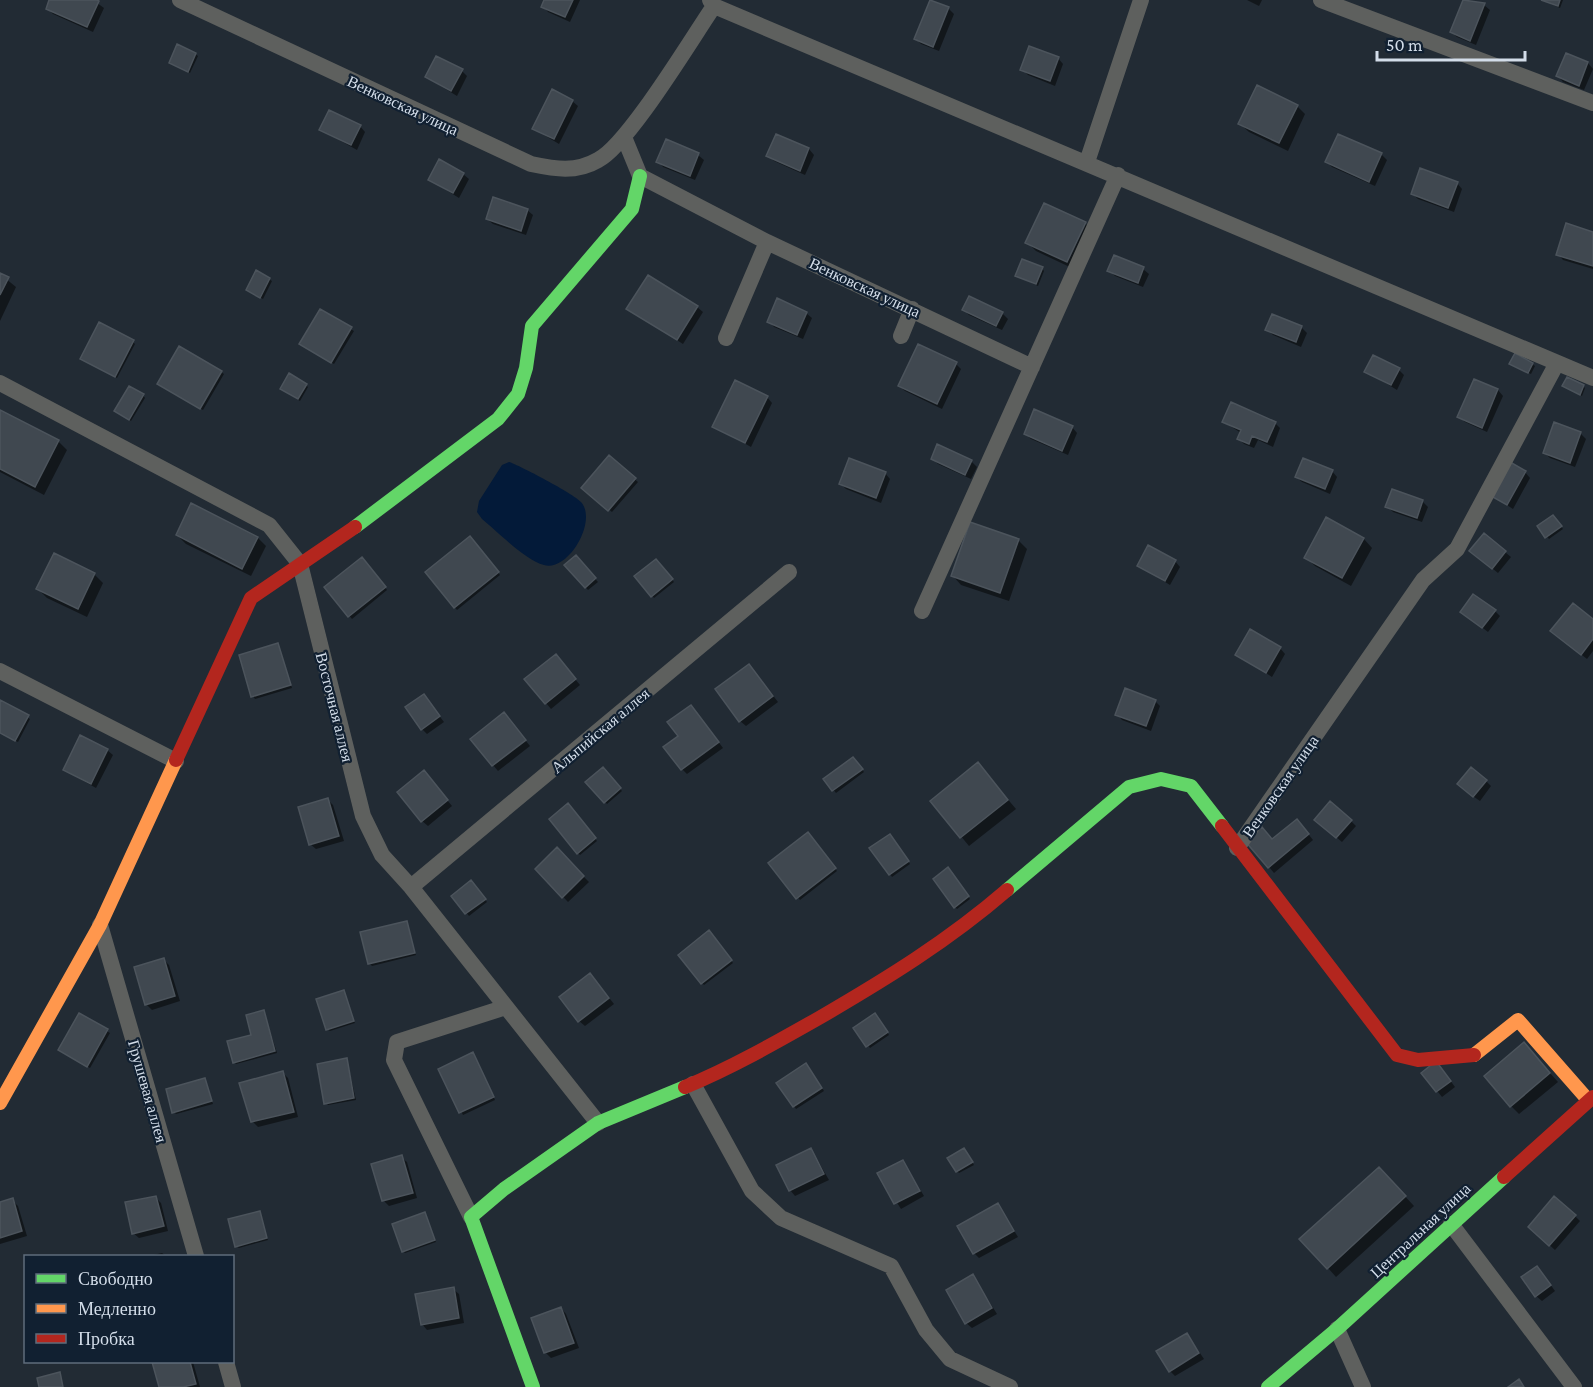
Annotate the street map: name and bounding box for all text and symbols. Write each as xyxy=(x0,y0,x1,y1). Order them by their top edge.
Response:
scale bar xyxy=(1377,24,1526,62)
text: 50 m xyxy=(1386,35,1423,55)
street label: Венковская улица xyxy=(344,72,461,139)
street label: Венковская улица xyxy=(806,254,923,321)
street label: Восточная аллея xyxy=(313,651,356,764)
street label: Альпийская аллея xyxy=(548,684,653,776)
street label: Венковская улица xyxy=(1239,732,1323,841)
street label: Грушевая аллея xyxy=(124,1038,170,1145)
street label: Центральная улица xyxy=(1367,1180,1475,1282)
legend xyxy=(24,1255,234,1363)
text: Свободно xyxy=(78,1269,153,1289)
text: Медленно xyxy=(78,1299,156,1319)
text: Пробка xyxy=(78,1329,135,1349)

